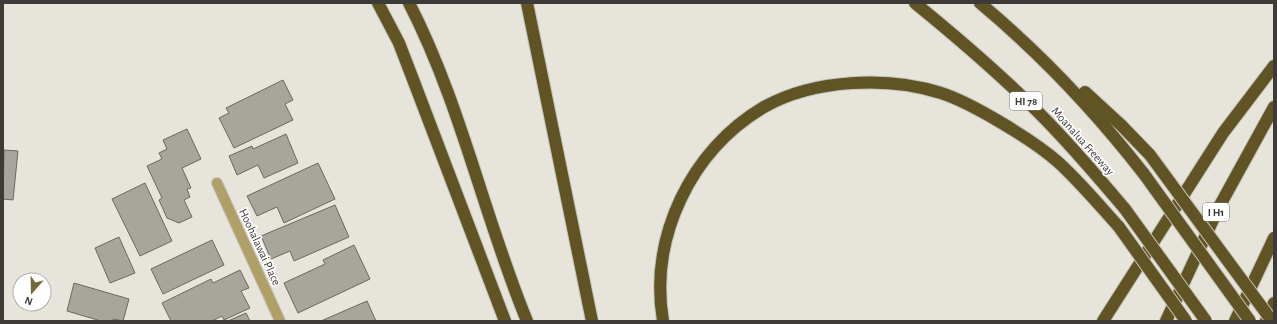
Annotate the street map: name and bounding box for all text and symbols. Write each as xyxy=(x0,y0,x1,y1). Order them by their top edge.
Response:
road number: HI 78 xyxy=(1010,92,1042,110)
street label: Moanalua Freeway xyxy=(1049,105,1117,178)
road number: I H1 xyxy=(1203,203,1229,221)
street label: Hoohalawai Place xyxy=(237,207,283,287)
north arrow xyxy=(12,272,52,312)
text: N xyxy=(23,294,34,307)

